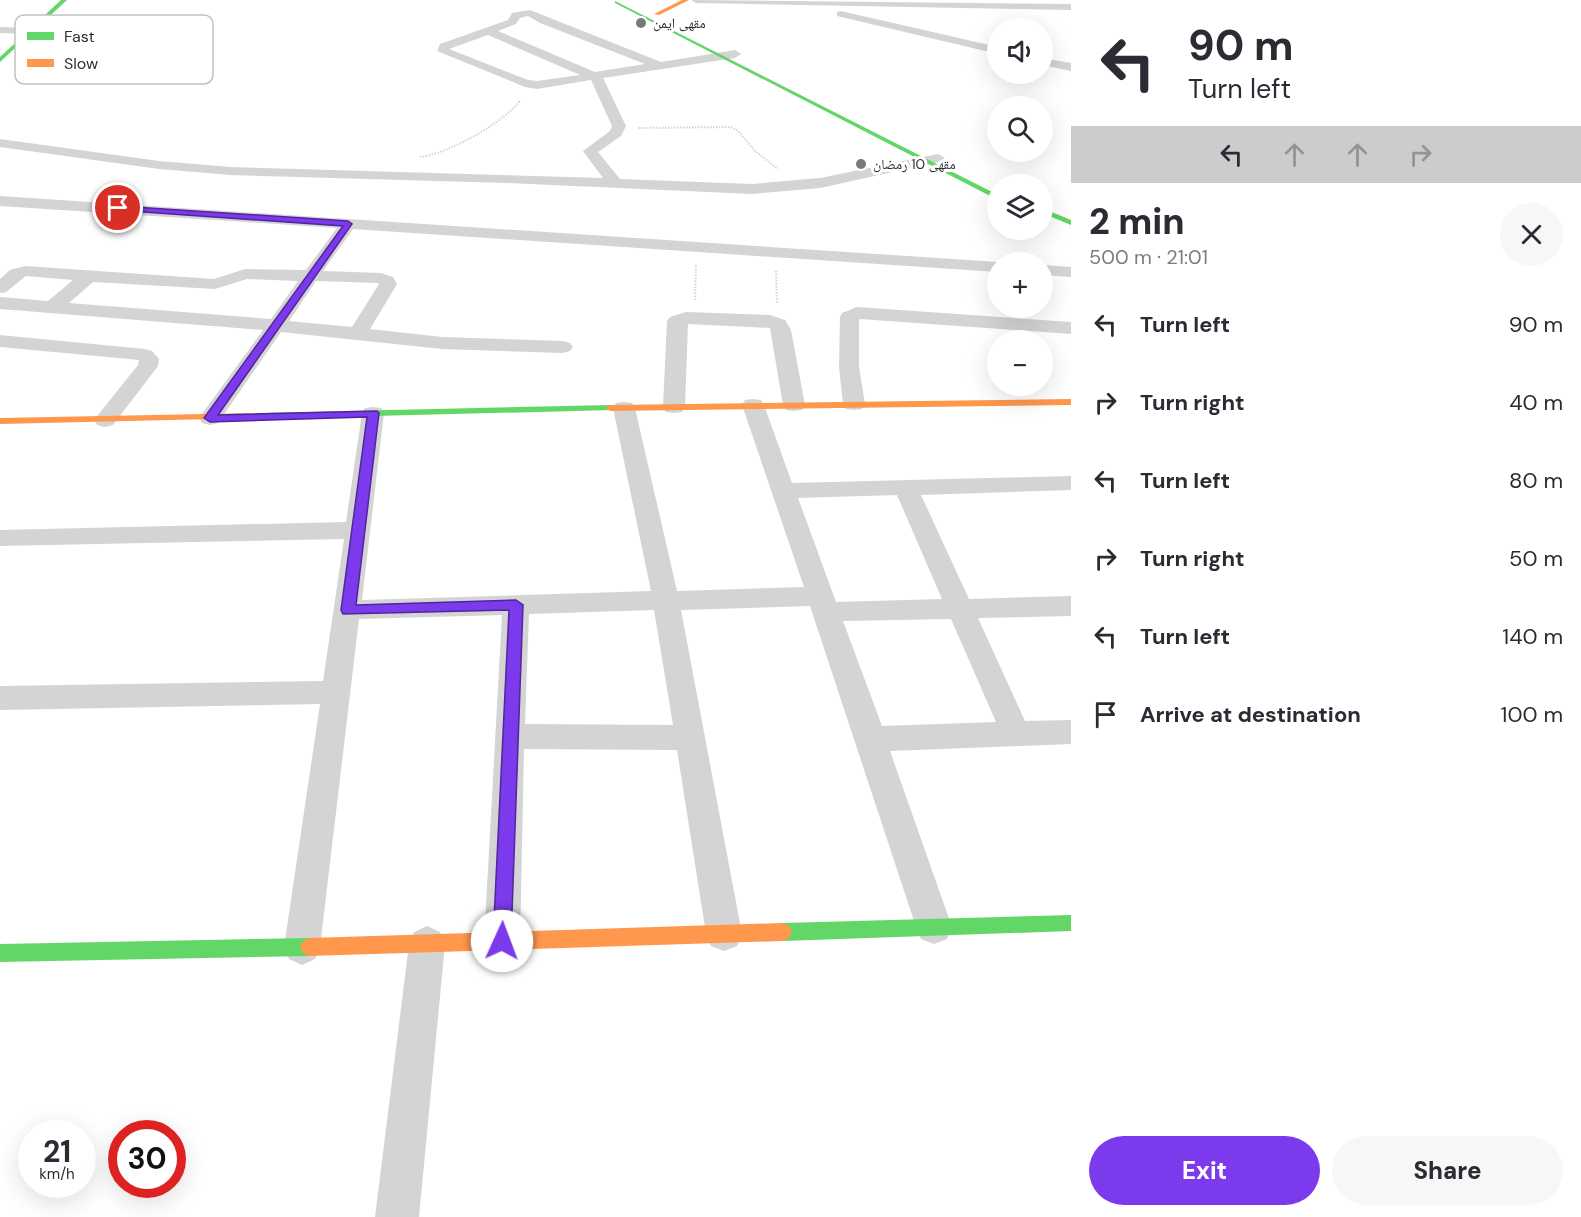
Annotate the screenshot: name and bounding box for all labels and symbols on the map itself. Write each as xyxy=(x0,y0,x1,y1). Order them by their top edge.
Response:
place label: مقهى ايمن xyxy=(653,14,706,32)
legend xyxy=(15,15,213,84)
marker: مقهى ايمن xyxy=(634,16,648,30)
text: Fast xyxy=(64,26,95,47)
text: Slow xyxy=(64,53,98,74)
place label: مقهى 10 رمضان xyxy=(873,155,956,173)
marker: مقهى 10 رمضان xyxy=(854,157,868,171)
pin xyxy=(92,182,143,233)
position arrow xyxy=(470,909,534,973)
speed limit sign: 30 xyxy=(108,1120,186,1198)

